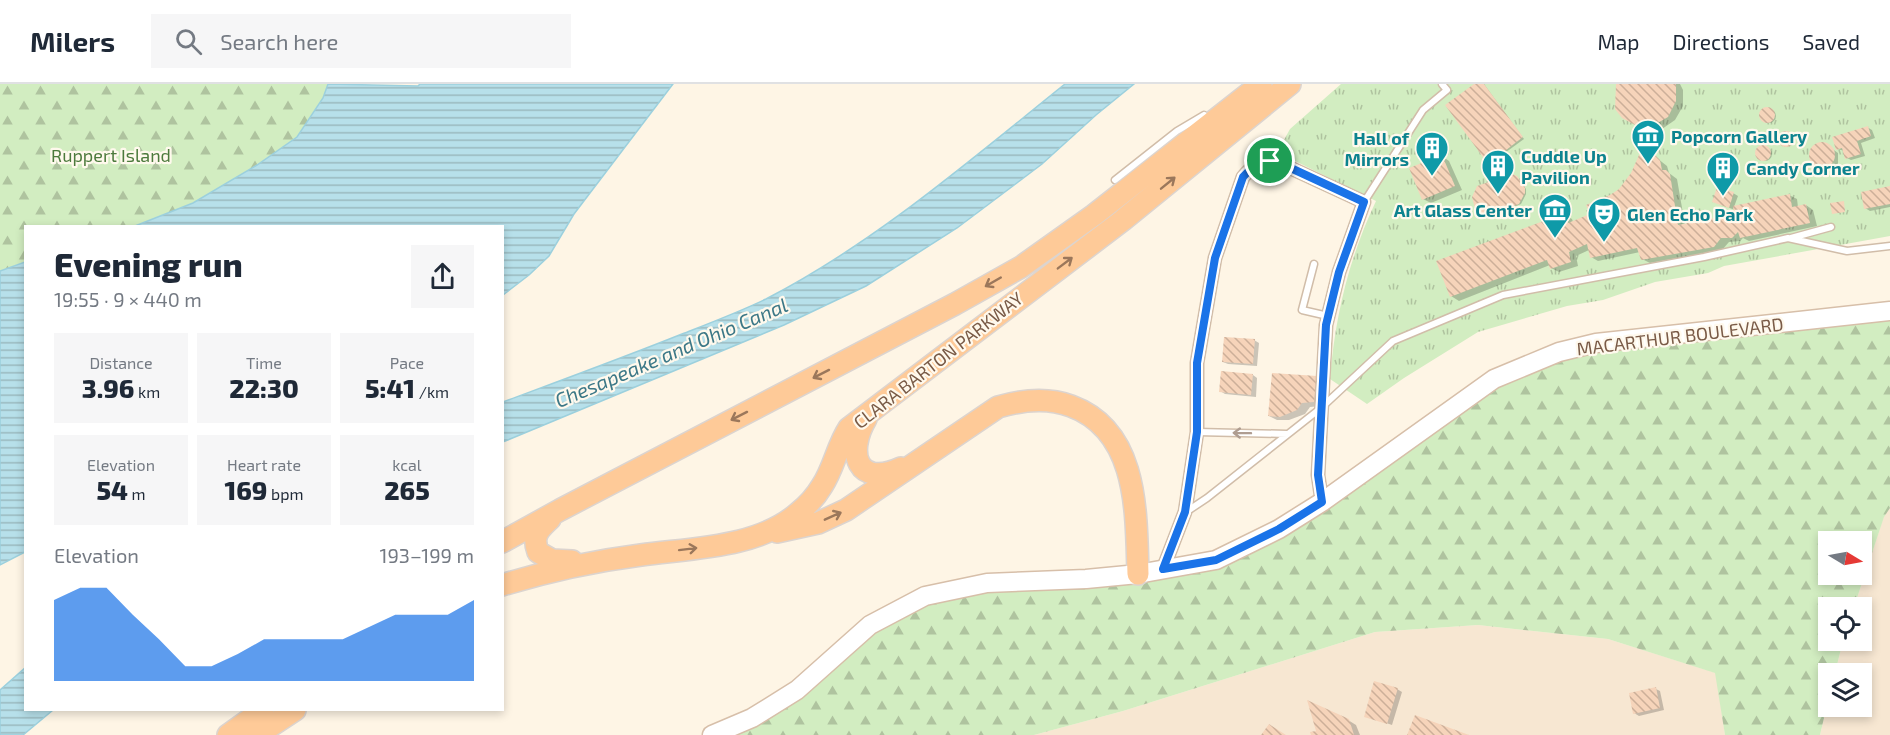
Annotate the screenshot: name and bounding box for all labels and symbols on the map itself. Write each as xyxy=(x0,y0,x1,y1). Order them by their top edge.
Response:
museum icon: Popcorn Gallery xyxy=(1630,118,1666,165)
place label: Popcorn Gallery xyxy=(1671,125,1808,147)
place label: Hall of Mirrors xyxy=(1344,127,1410,170)
building icon: Hall of Mirrors xyxy=(1414,130,1450,177)
pin xyxy=(1244,135,1295,186)
park label: Ruppert Island xyxy=(51,144,171,166)
place label: Cuddle Up Pavilion xyxy=(1521,145,1607,188)
building icon: Cuddle Up Pavilion xyxy=(1480,148,1516,195)
building icon: Candy Corner xyxy=(1705,150,1741,197)
place label: Candy Corner xyxy=(1746,157,1860,179)
one-way arrow xyxy=(1160,176,1176,189)
museum icon: Art Glass Center xyxy=(1537,192,1573,239)
theatre icon: Glen Echo Park xyxy=(1586,196,1622,243)
place label: Art Glass Center xyxy=(1394,199,1532,221)
place label: Glen Echo Park xyxy=(1627,203,1753,225)
one-way arrow xyxy=(1057,257,1073,270)
one-way arrow xyxy=(985,277,1003,288)
street label: CLARA BARTON PARKWAY xyxy=(849,287,1028,433)
water label: Chesapeake and Ohio Canal xyxy=(551,292,791,412)
street label: MACARTHUR BOULEVARD xyxy=(1575,312,1785,360)
one-way arrow xyxy=(813,368,831,380)
one-way arrow xyxy=(731,410,748,422)
one-way arrow xyxy=(1233,427,1253,439)
one-way arrow xyxy=(823,510,841,522)
north arrow xyxy=(1818,531,1872,585)
one-way arrow xyxy=(677,543,697,554)

